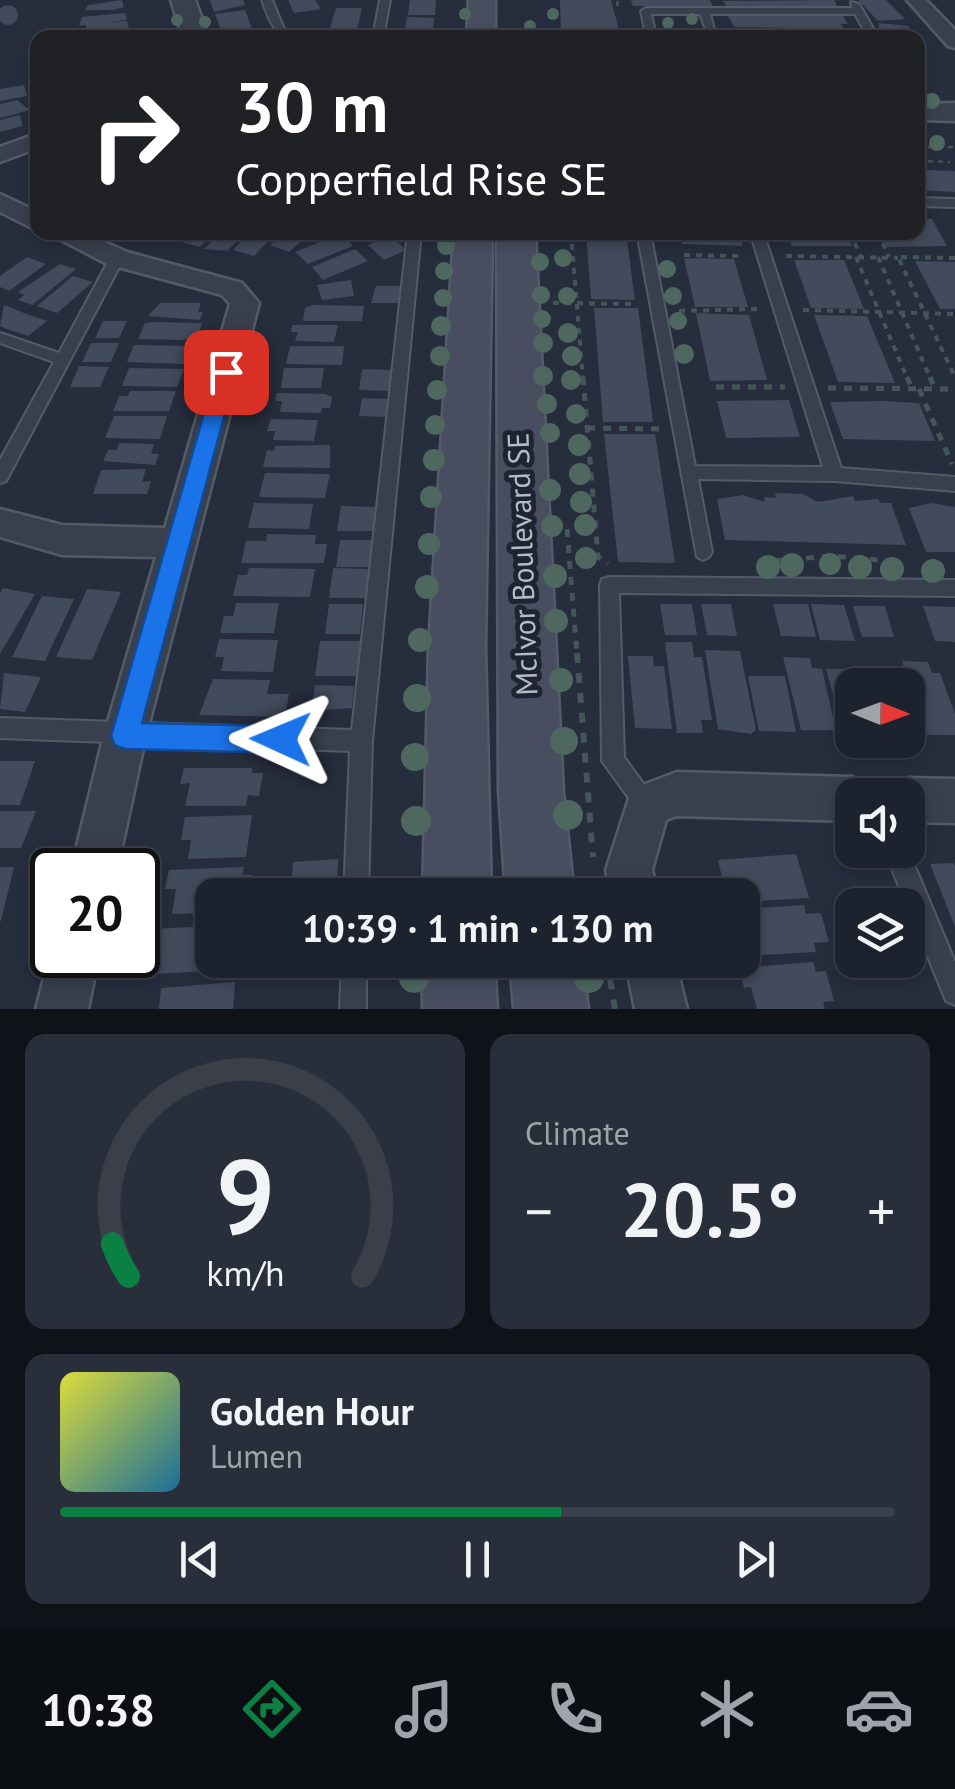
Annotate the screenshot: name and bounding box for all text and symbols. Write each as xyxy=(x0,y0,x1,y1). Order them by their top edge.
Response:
text: 30 m xyxy=(235,61,388,151)
icon: right xyxy=(70,70,200,200)
text: Copperfield Rise SE xyxy=(235,149,607,207)
pin xyxy=(184,330,269,415)
icon: arrive xyxy=(199,345,254,400)
street label: McIvor Boulevard SE xyxy=(497,432,546,696)
north arrow xyxy=(835,668,925,758)
map controls xyxy=(835,668,925,978)
position arrow xyxy=(229,687,333,791)
button: sound xyxy=(835,778,925,868)
speed limit sign: 20 xyxy=(30,848,160,978)
button: layers xyxy=(835,888,925,978)
text: 10:39 · 1 min · 130 m xyxy=(302,903,653,952)
text: Climate xyxy=(525,1112,630,1154)
text: 9 xyxy=(216,1128,274,1263)
text: 20.5° xyxy=(621,1161,799,1258)
text: − xyxy=(525,1175,553,1246)
text: + xyxy=(867,1175,895,1246)
text: km/h xyxy=(206,1250,284,1296)
text: Golden Hour xyxy=(210,1386,414,1435)
text: Lumen xyxy=(210,1435,303,1477)
icon: previous xyxy=(172,1532,227,1587)
icon: pause xyxy=(450,1532,505,1587)
icon: next xyxy=(728,1532,783,1587)
icon: directions xyxy=(237,1674,307,1744)
icon: music xyxy=(389,1674,459,1744)
icon: phone xyxy=(540,1674,610,1744)
icon: climate xyxy=(692,1674,762,1744)
icon: car xyxy=(844,1674,914,1744)
text: 10:38 xyxy=(41,1680,155,1738)

